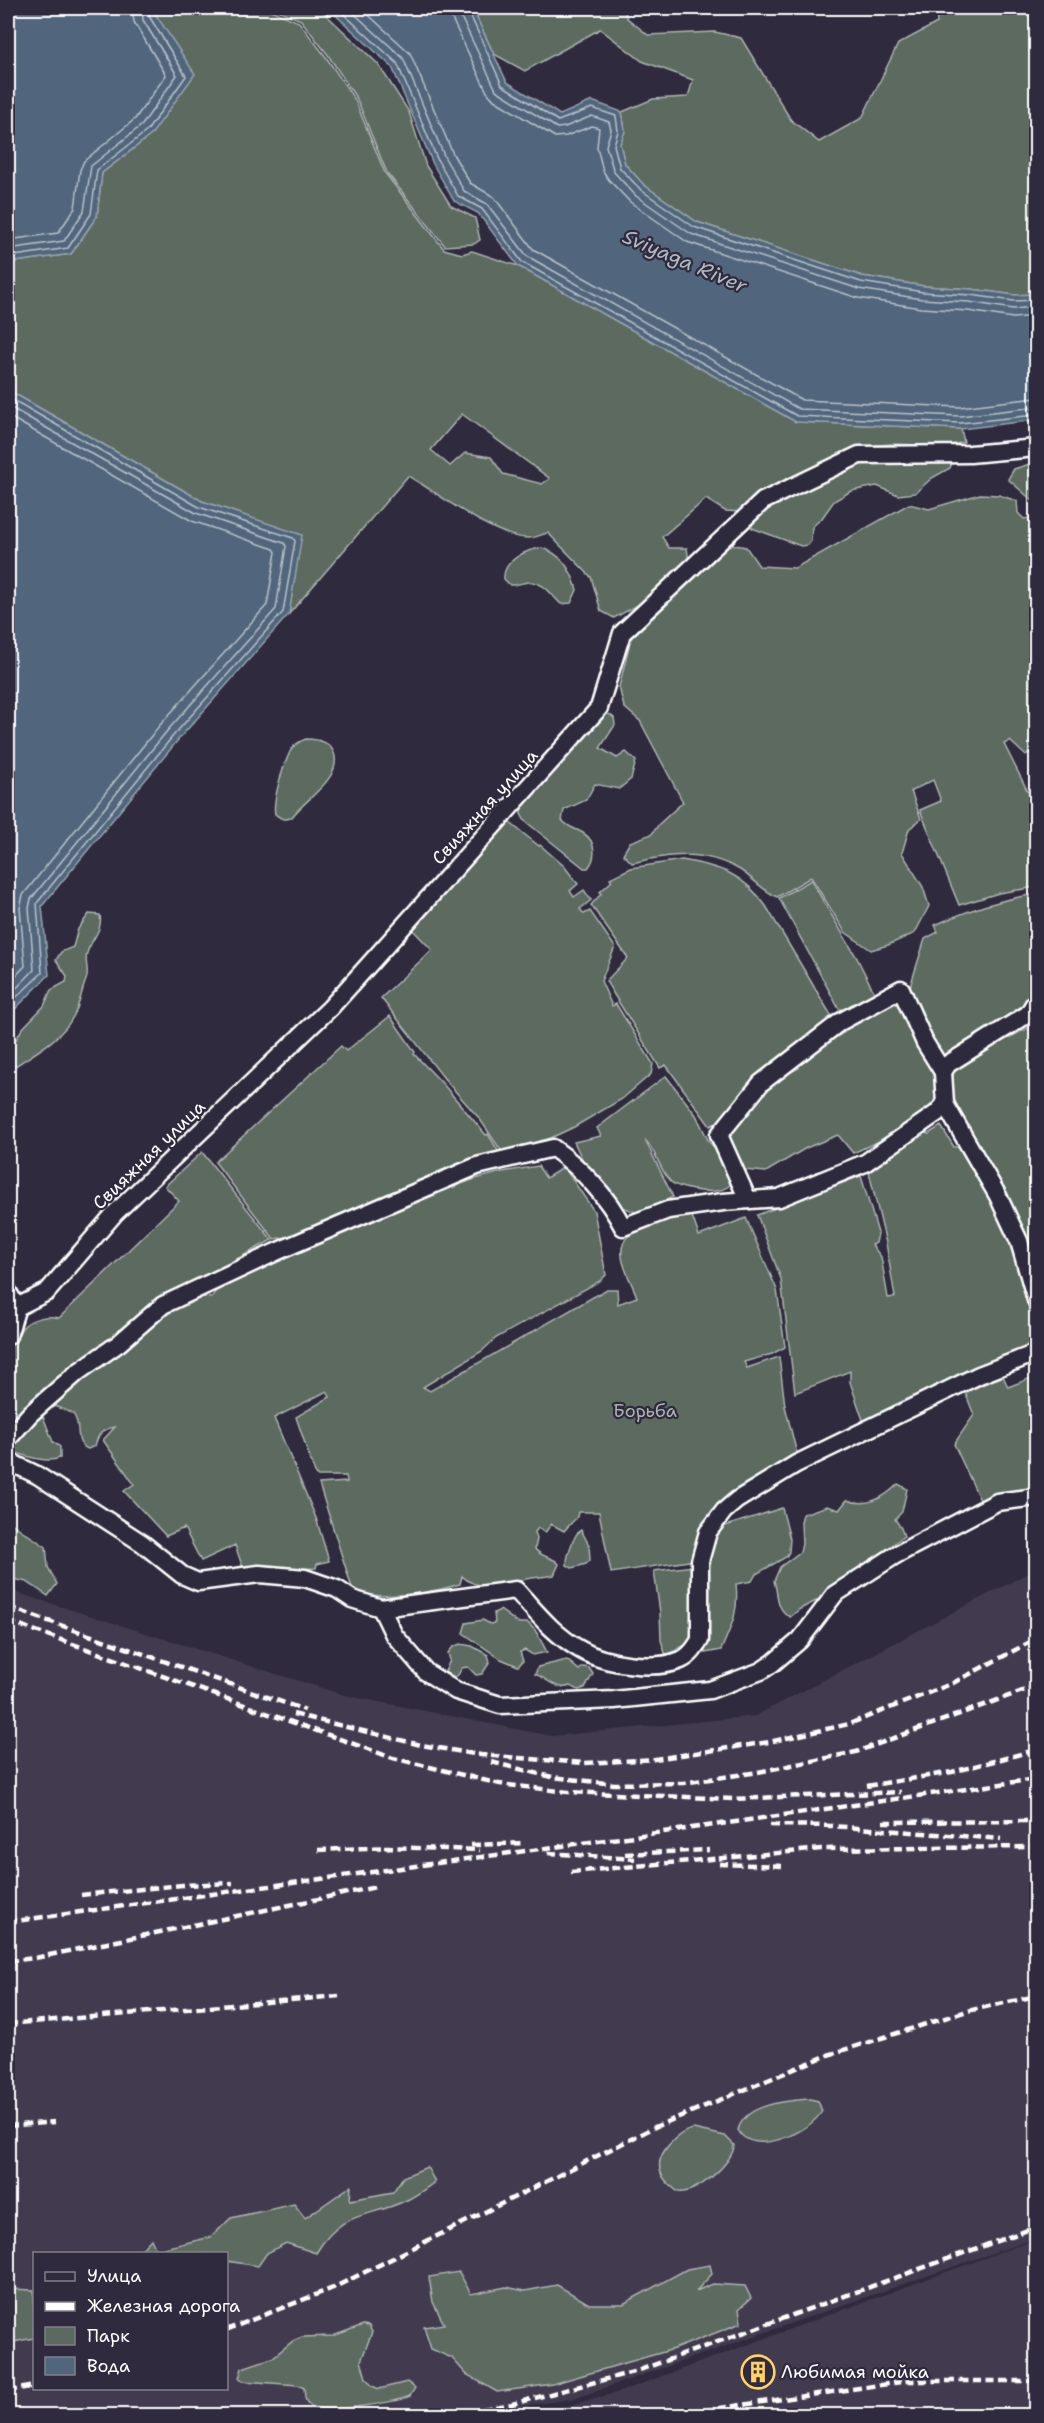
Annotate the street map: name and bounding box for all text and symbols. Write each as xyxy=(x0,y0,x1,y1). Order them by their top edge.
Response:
water label: Sviyaga River xyxy=(619,223,752,299)
street label: Свияжная улица xyxy=(427,744,543,870)
street label: Свияжная улица xyxy=(88,1095,210,1215)
park label: Борьба xyxy=(613,1399,677,1423)
legend xyxy=(33,2252,228,2390)
text: Улица xyxy=(87,2264,141,2288)
text: Железная дорога xyxy=(87,2294,240,2318)
text: Парк xyxy=(87,2324,130,2348)
text: Вода xyxy=(87,2354,130,2378)
building icon: Любимая мойка xyxy=(740,2354,776,2390)
place label: Любимая мойка xyxy=(781,2360,929,2384)

